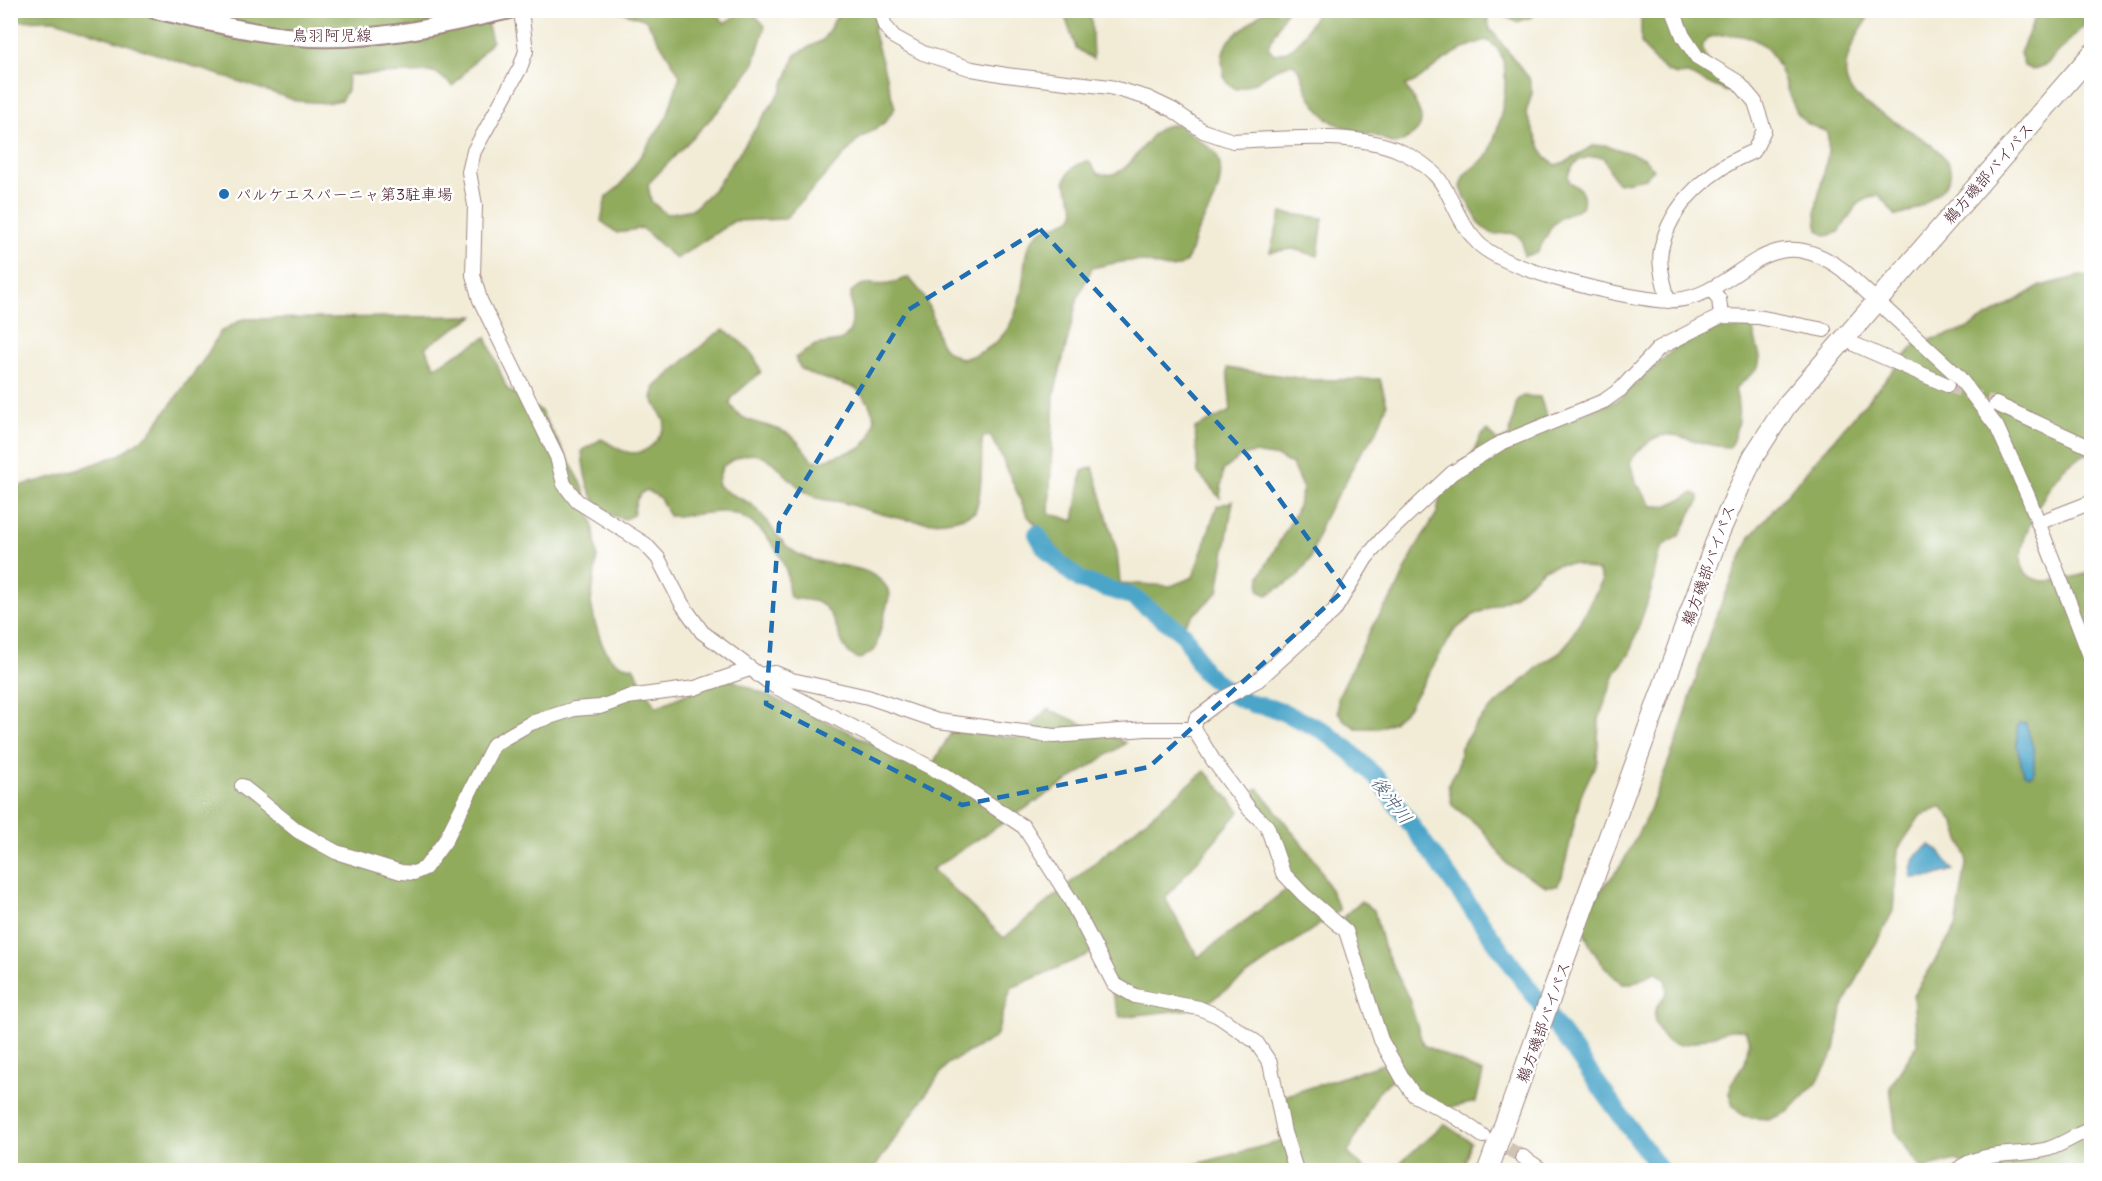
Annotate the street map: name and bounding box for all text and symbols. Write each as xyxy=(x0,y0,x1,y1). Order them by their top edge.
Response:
street label: 鳥羽阿児線 xyxy=(292,25,372,45)
street label: 鵜方磯部バイパス xyxy=(1939,118,2037,228)
place label: パルケエスパーニャ第3駐車場 xyxy=(236,184,453,204)
marker: パルケエスパーニャ第3駐車場 xyxy=(217,187,231,201)
street label: 鵜方磯部バイパス xyxy=(1677,502,1739,628)
water label: 後沖川 xyxy=(1367,772,1417,828)
street label: 鵜方磯部バイパス xyxy=(1512,959,1574,1085)

